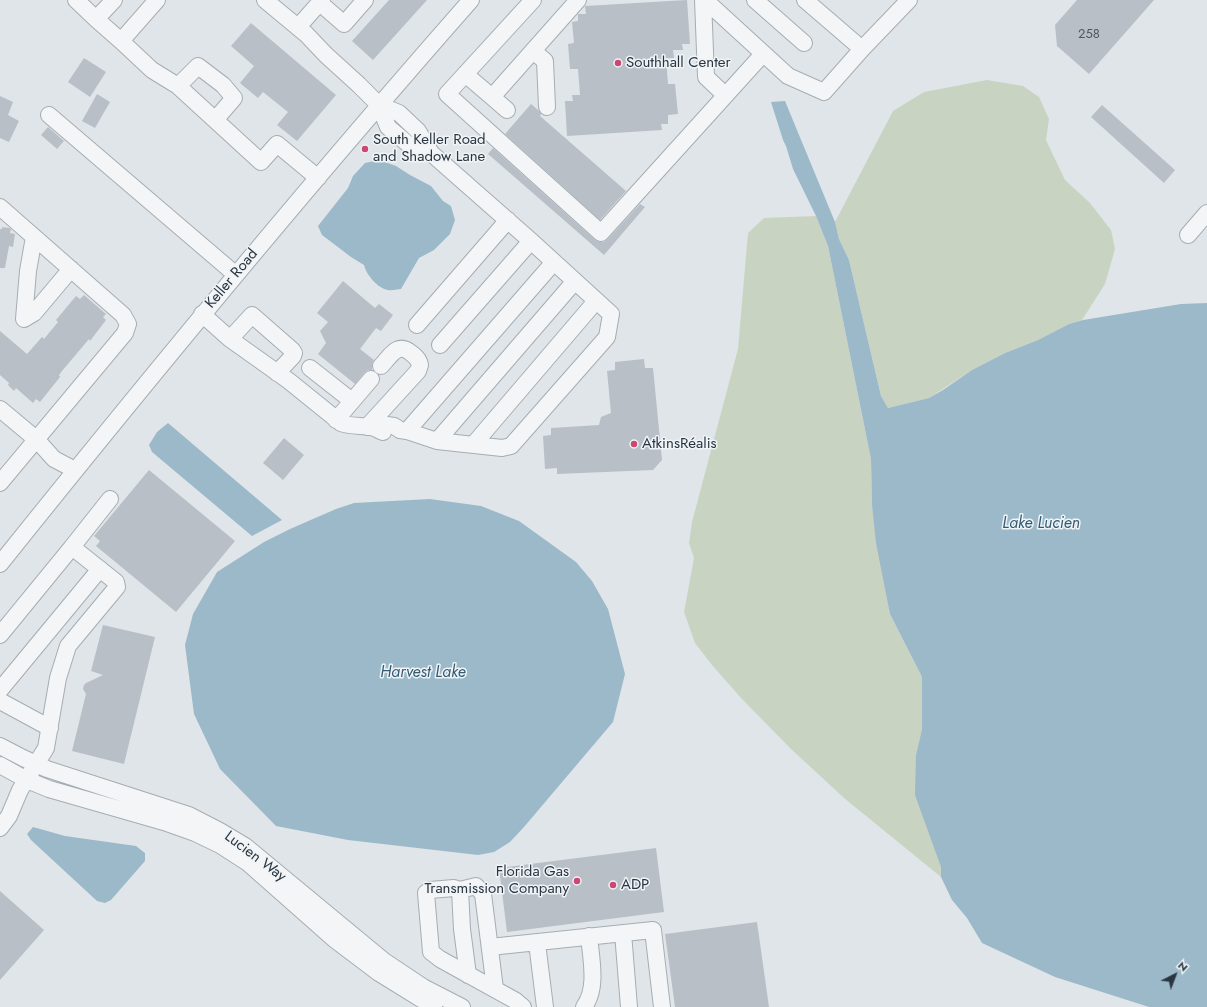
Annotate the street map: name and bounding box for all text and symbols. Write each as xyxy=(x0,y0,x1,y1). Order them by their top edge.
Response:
house number: 258 xyxy=(1078,27,1100,43)
place label: Southhall Center xyxy=(626,54,731,72)
marker: Southhall Center xyxy=(613,58,623,68)
place label: South Keller Road and Shadow Lane xyxy=(373,131,486,166)
marker: South Keller Road and Shadow Lane xyxy=(360,144,370,154)
street label: Keller Road xyxy=(202,245,262,313)
place label: AtkinsRéalis xyxy=(642,435,717,453)
marker: AtkinsRéalis xyxy=(629,439,639,449)
water label: Lake Lucien xyxy=(1002,514,1080,534)
water label: Harvest Lake xyxy=(380,663,466,683)
street label: Lucien Way xyxy=(221,828,289,886)
place label: Florida Gas Transmission Company xyxy=(424,863,569,898)
marker: Florida Gas Transmission Company xyxy=(572,876,582,886)
place label: ADP xyxy=(621,876,649,894)
marker: ADP xyxy=(608,880,618,890)
north arrow xyxy=(1155,955,1195,995)
text: N xyxy=(1174,957,1192,975)

